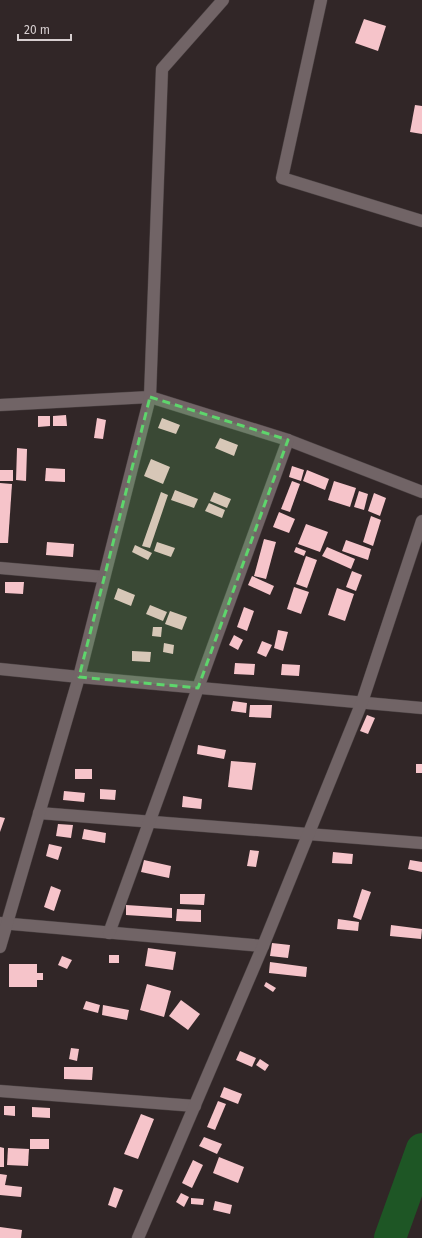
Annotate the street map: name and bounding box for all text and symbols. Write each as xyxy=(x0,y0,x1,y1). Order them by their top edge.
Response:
scale bar xyxy=(18,16,71,42)
text: 20 m xyxy=(24,23,50,37)

